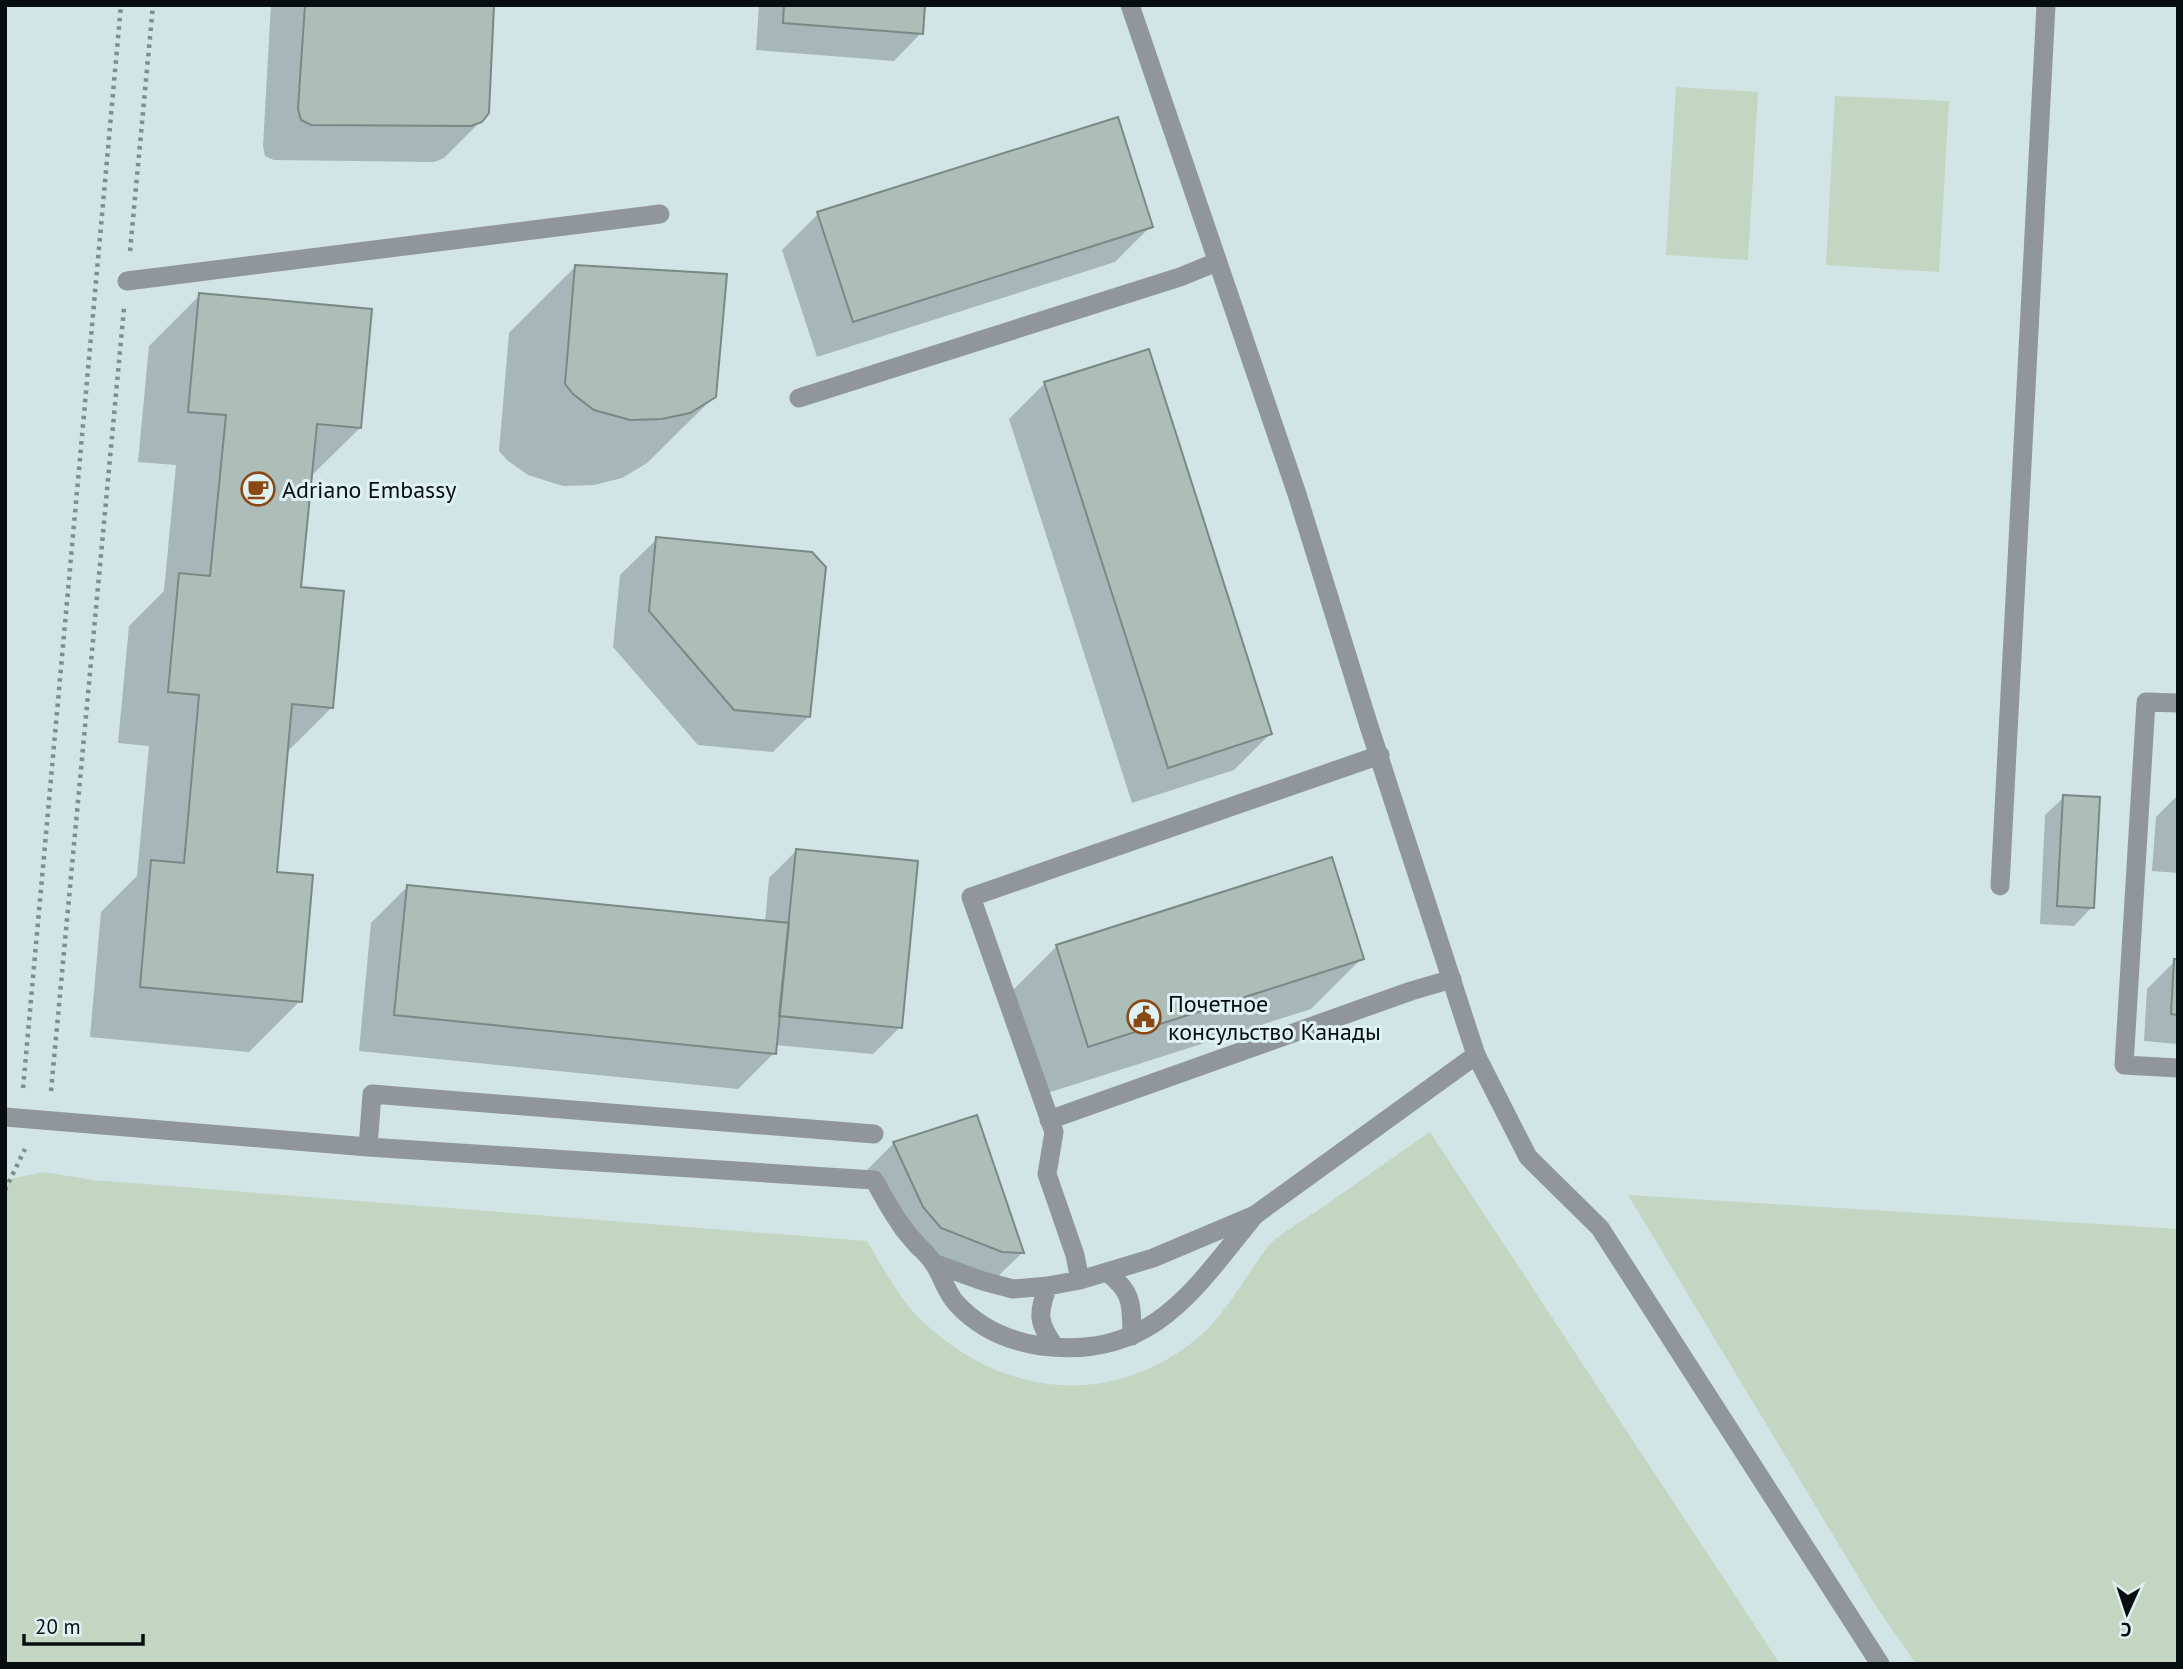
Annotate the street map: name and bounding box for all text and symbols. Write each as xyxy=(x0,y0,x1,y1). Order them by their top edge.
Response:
cafe icon: Adriano Embassy xyxy=(239,470,277,508)
place label: Adriano Embassy xyxy=(282,474,456,505)
place label: Почетное консульство Канады xyxy=(1168,988,1381,1047)
public building icon: Почетное консульство Канады xyxy=(1125,998,1163,1036)
north arrow xyxy=(2092,1578,2162,1648)
scale bar xyxy=(24,1602,144,1646)
text: 20 m xyxy=(35,1613,81,1640)
text: С xyxy=(2120,1618,2132,1642)

